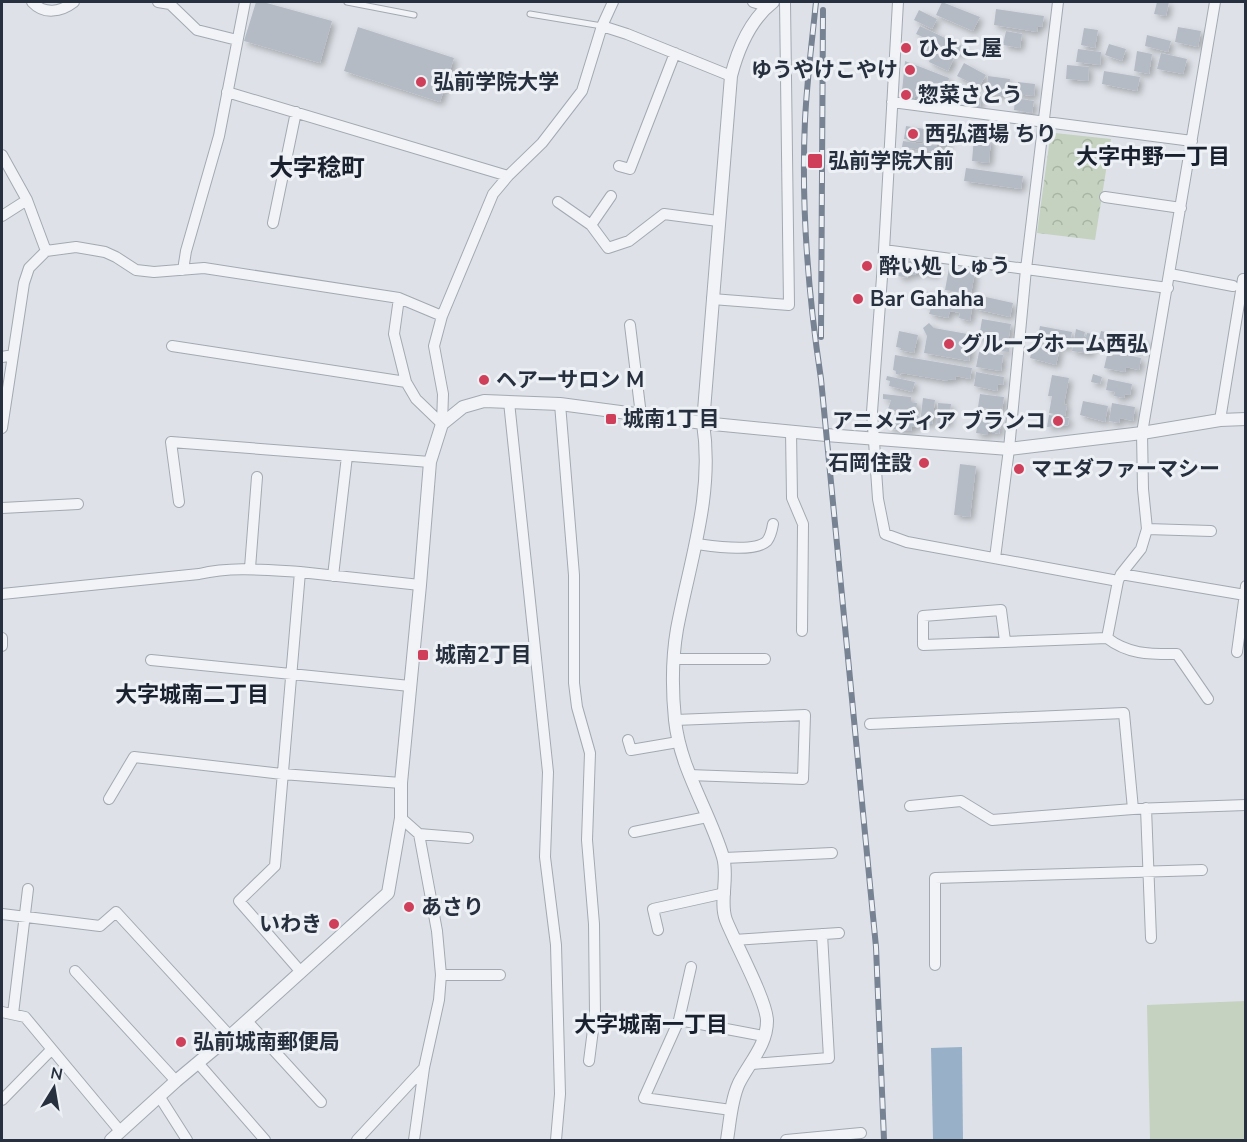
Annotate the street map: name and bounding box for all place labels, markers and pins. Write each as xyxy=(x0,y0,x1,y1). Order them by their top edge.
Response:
place label: ひよこ屋 xyxy=(918,34,1002,62)
marker: ひよこ屋 xyxy=(899,41,913,55)
place label: ゆうやけこやけ xyxy=(751,56,898,84)
marker: ゆうやけこやけ xyxy=(903,63,917,77)
place label: 弘前学院大学 xyxy=(433,68,559,96)
marker: 弘前学院大学 xyxy=(414,75,428,89)
place label: 惣菜さとう xyxy=(918,81,1023,109)
marker: 惣菜さとう xyxy=(899,88,913,102)
place label: 西弘酒場 ちり xyxy=(925,120,1057,148)
marker: 西弘酒場 ちり xyxy=(906,127,920,141)
place label: 弘前学院大前 xyxy=(828,147,954,175)
marker: 弘前学院大前 xyxy=(806,152,824,170)
place label: 酔い処 しゅう xyxy=(879,252,1011,280)
marker: 酔い処 しゅう xyxy=(860,259,874,273)
place label: Bar Gahaha xyxy=(870,285,984,313)
marker: Bar Gahaha xyxy=(851,292,865,306)
place label: グループホーム西弘 xyxy=(961,330,1148,358)
marker: グループホーム西弘 xyxy=(942,337,956,351)
place label: ヘアーサロン M xyxy=(496,366,644,394)
marker: ヘアーサロン M xyxy=(477,373,491,387)
place label: 城南1丁目 xyxy=(623,405,720,433)
place label: アニメディア ブランコ xyxy=(832,407,1046,435)
marker: 城南1丁目 xyxy=(604,412,618,426)
marker: アニメディア ブランコ xyxy=(1051,414,1065,428)
place label: 石岡住設 xyxy=(828,449,912,477)
place label: マエダファーマシー xyxy=(1031,455,1220,483)
marker: 石岡住設 xyxy=(917,456,931,470)
marker: マエダファーマシー xyxy=(1012,462,1026,476)
place label: 城南2丁目 xyxy=(435,641,532,669)
marker: 城南2丁目 xyxy=(416,648,430,662)
place label: あさり xyxy=(421,893,484,921)
marker: あさり xyxy=(402,900,416,914)
place label: いわき xyxy=(259,910,322,938)
marker: いわき xyxy=(327,917,341,931)
place label: 弘前城南郵便局 xyxy=(193,1028,340,1056)
marker: 弘前城南郵便局 xyxy=(174,1035,188,1049)

